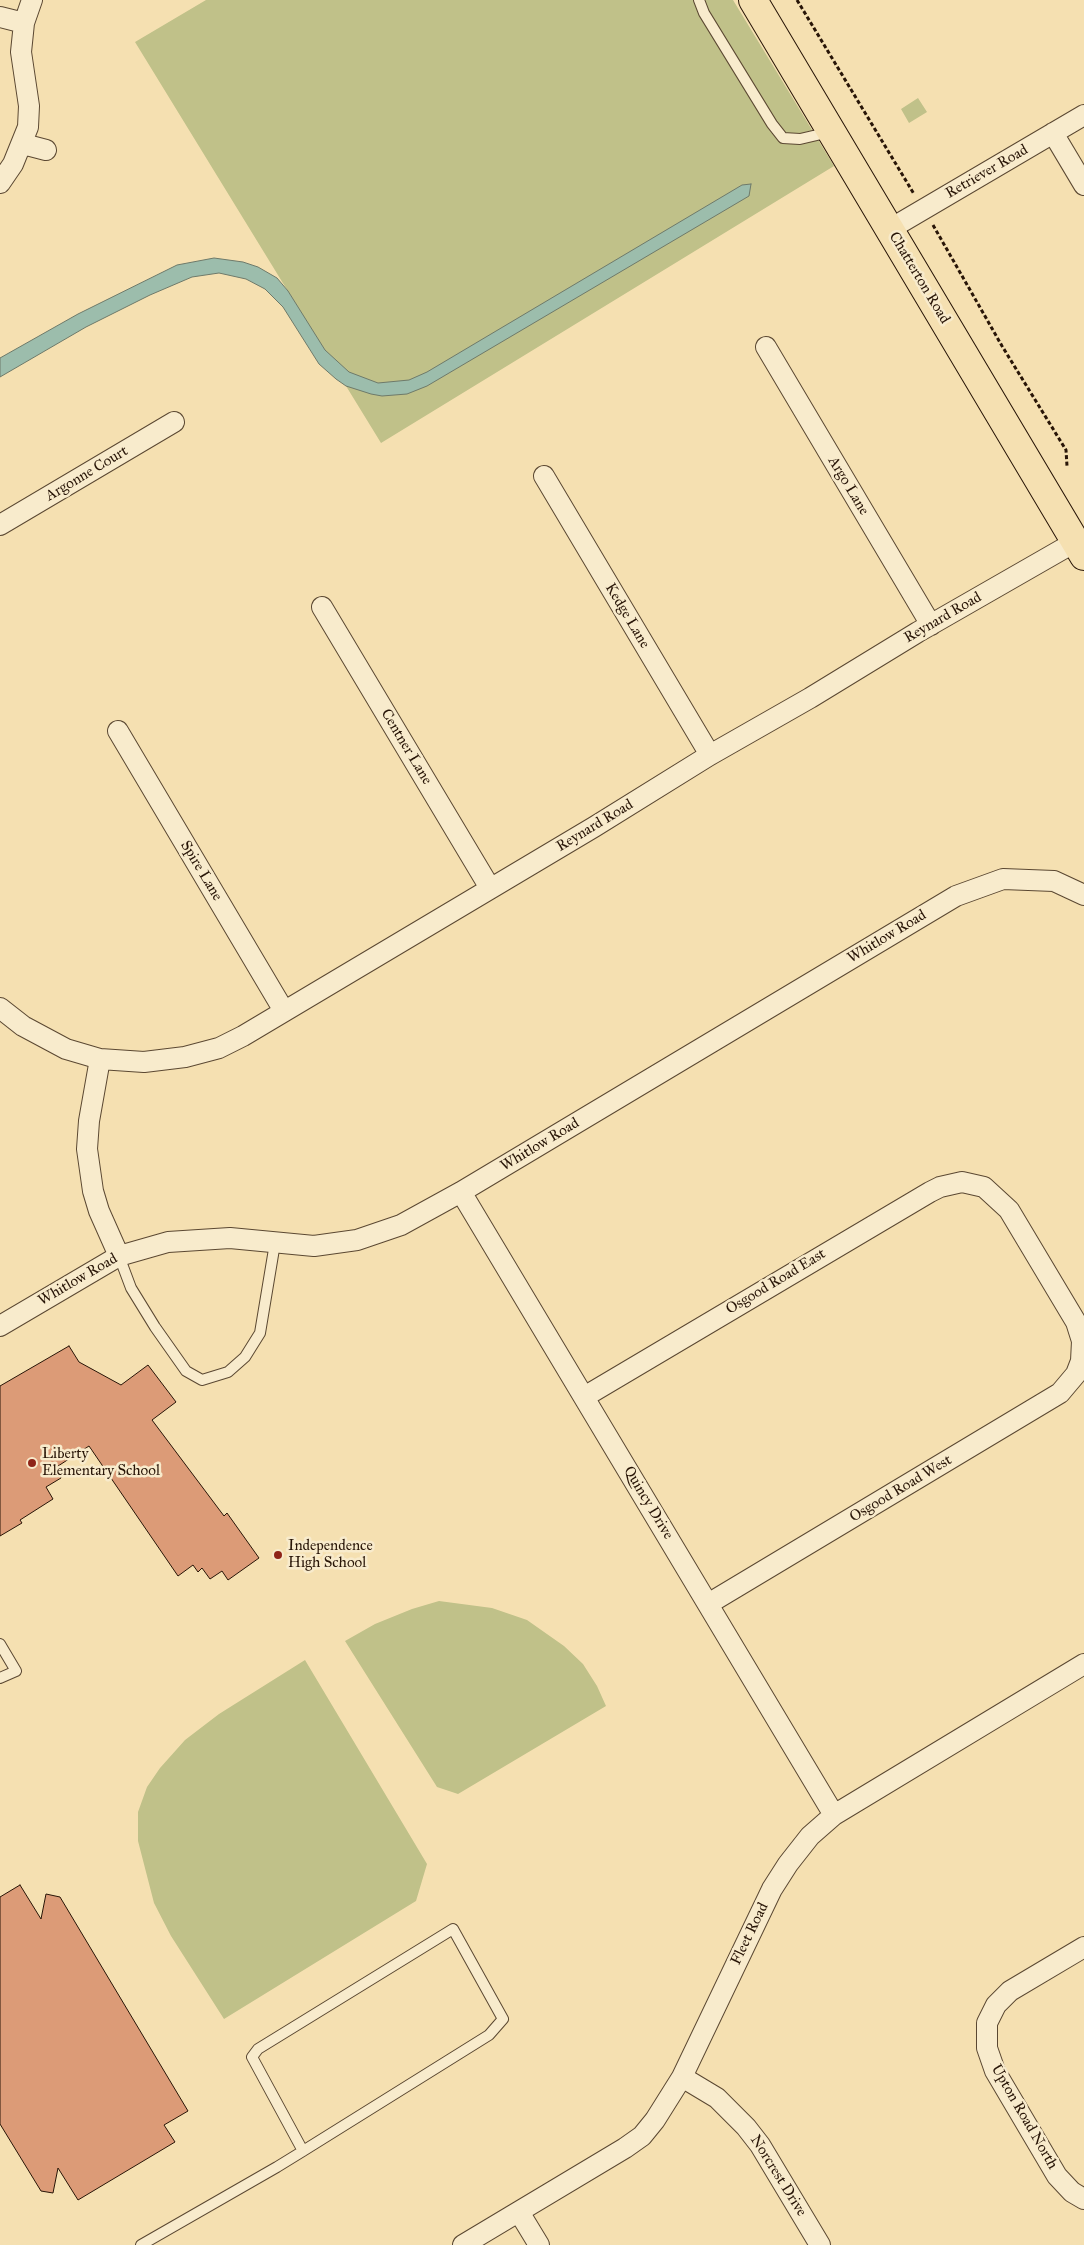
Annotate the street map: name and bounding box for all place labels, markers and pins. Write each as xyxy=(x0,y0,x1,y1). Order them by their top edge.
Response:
place label: Liberty Elementary School xyxy=(42,1445,160,1480)
marker: Liberty Elementary School xyxy=(26,1457,38,1469)
place label: Independence High School xyxy=(288,1537,373,1572)
marker: Independence High School xyxy=(272,1549,284,1561)

